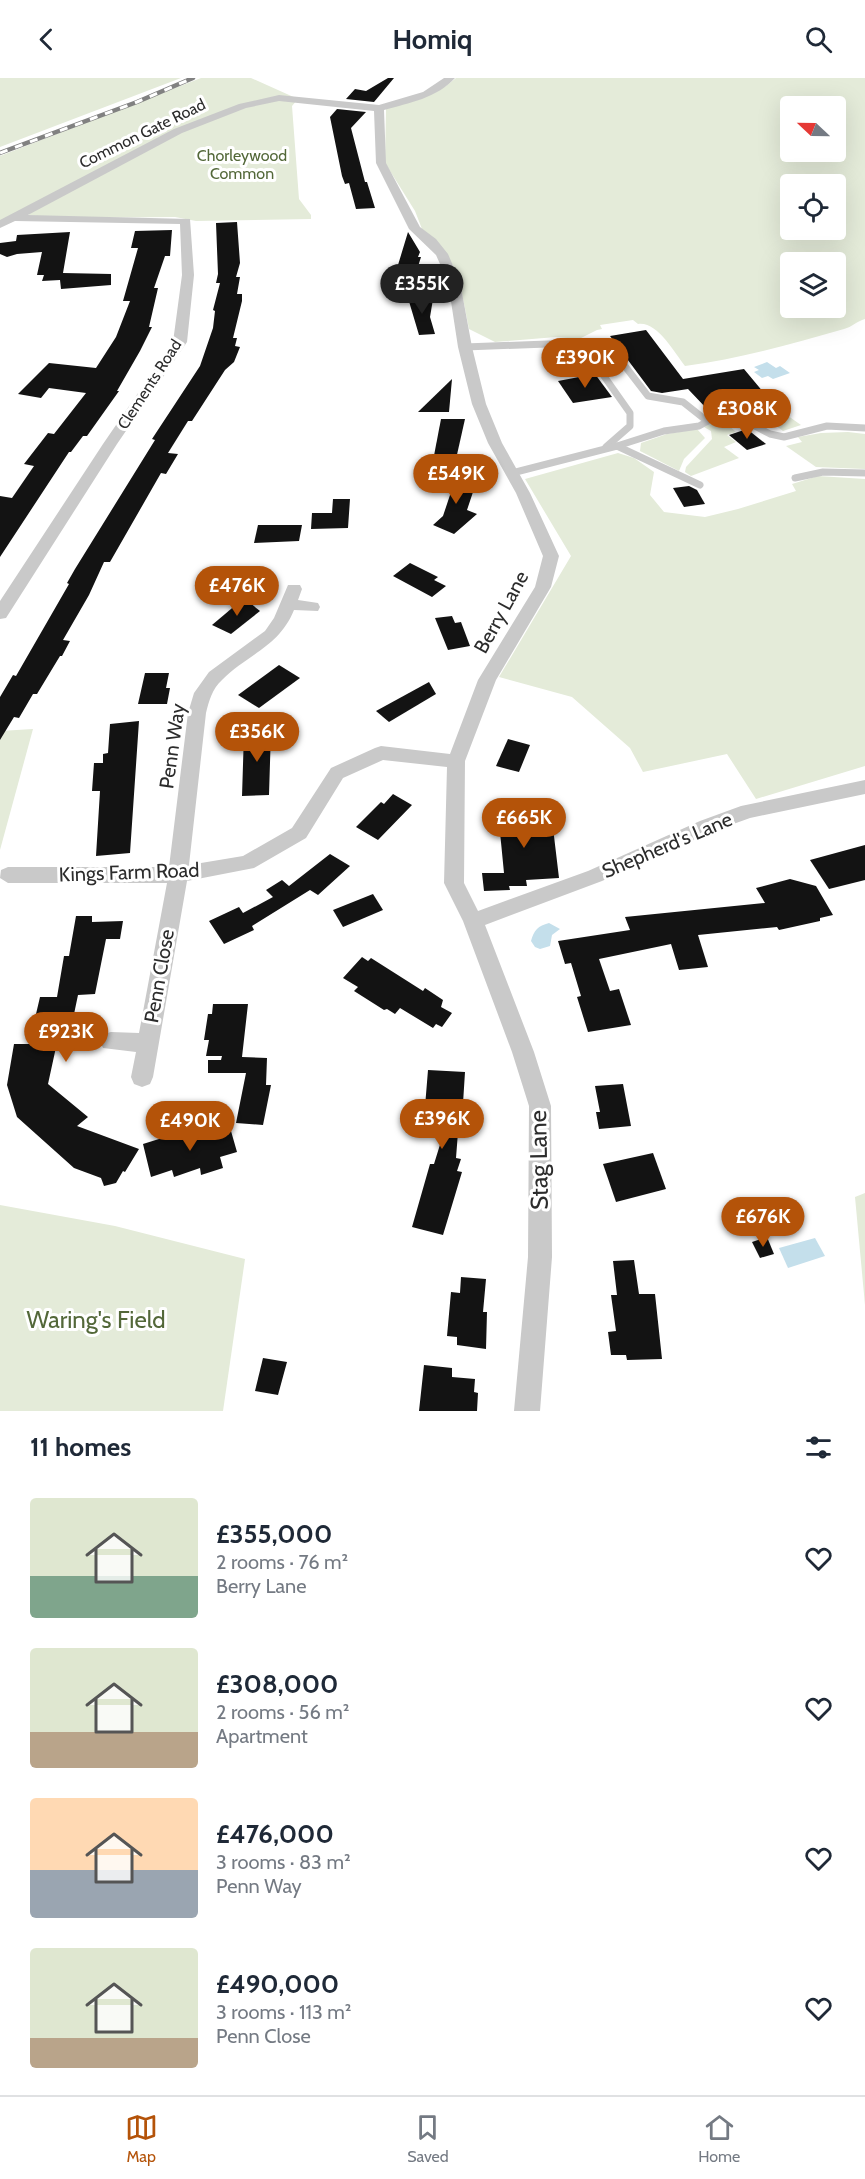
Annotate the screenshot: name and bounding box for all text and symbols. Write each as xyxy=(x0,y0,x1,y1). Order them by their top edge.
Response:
icon: back xyxy=(30,23,63,56)
text: Homiq xyxy=(392,23,473,56)
icon: search xyxy=(802,23,835,56)
street label: Common Gate Road xyxy=(76,95,208,172)
north arrow xyxy=(780,96,846,162)
map controls xyxy=(780,96,846,318)
park label: Chorleywood Common xyxy=(197,146,287,183)
button: locate xyxy=(780,174,846,240)
button: layers xyxy=(780,252,846,318)
pin: £355K xyxy=(380,264,464,315)
text: £355K xyxy=(394,271,450,295)
street label: Clements Road xyxy=(113,336,185,433)
pin: £390K xyxy=(543,338,627,389)
text: £390K xyxy=(555,345,615,369)
pin: £308K xyxy=(705,389,789,440)
text: £308K xyxy=(717,396,777,420)
pin: £549K xyxy=(414,454,498,505)
text: £549K xyxy=(427,461,485,485)
pin: £476K xyxy=(195,566,279,617)
street label: Berry Lane xyxy=(469,567,533,657)
text: £476K xyxy=(209,573,265,597)
street label: Penn Way xyxy=(154,702,190,790)
pin: £356K xyxy=(215,712,299,763)
text: £356K xyxy=(229,719,285,743)
pin: £665K xyxy=(482,798,566,849)
text: £665K xyxy=(496,805,552,829)
street label: Shepherd's Lane xyxy=(598,807,736,883)
street label: Kings Farm Road xyxy=(58,858,200,886)
street label: Penn Close xyxy=(139,927,179,1025)
pin: £923K xyxy=(24,1012,108,1063)
text: £923K xyxy=(38,1019,94,1043)
pin: £396K xyxy=(400,1099,484,1150)
pin: £490K xyxy=(148,1101,232,1152)
text: £396K xyxy=(414,1106,470,1130)
text: £490K xyxy=(160,1108,220,1132)
street label: Stag Lane xyxy=(523,1110,554,1210)
pin: £676K xyxy=(721,1197,805,1248)
text: £676K xyxy=(735,1204,791,1228)
park label: Waring's Field xyxy=(26,1305,166,1334)
text: 11 homes xyxy=(30,1431,131,1463)
icon: filters xyxy=(802,1431,835,1464)
text: £355,000 xyxy=(216,1518,332,1550)
icon: home xyxy=(78,1522,150,1594)
icon: heart xyxy=(802,1542,835,1575)
text: 2 rooms · 76 m² xyxy=(216,1550,348,1574)
text: Berry Lane xyxy=(216,1574,306,1598)
text: £308,000 xyxy=(216,1668,338,1700)
icon: home xyxy=(78,1672,150,1744)
icon: heart xyxy=(802,1692,835,1725)
text: 2 rooms · 56 m² xyxy=(216,1700,349,1724)
text: Apartment xyxy=(216,1724,308,1748)
text: £476,000 xyxy=(216,1818,334,1850)
icon: home xyxy=(78,1822,150,1894)
icon: heart xyxy=(802,1842,835,1875)
text: 3 rooms · 83 m² xyxy=(216,1850,351,1874)
text: Penn Way xyxy=(216,1874,302,1898)
text: £490,000 xyxy=(216,1968,339,2000)
icon: home xyxy=(78,1972,150,2044)
icon: heart xyxy=(802,1992,835,2025)
text: 3 rooms · 113 m² xyxy=(216,2000,352,2024)
text: Penn Close xyxy=(216,2024,311,2048)
tab: Map xyxy=(125,2111,158,2166)
tab: Saved xyxy=(407,2111,449,2166)
tab: Home xyxy=(698,2111,740,2166)

